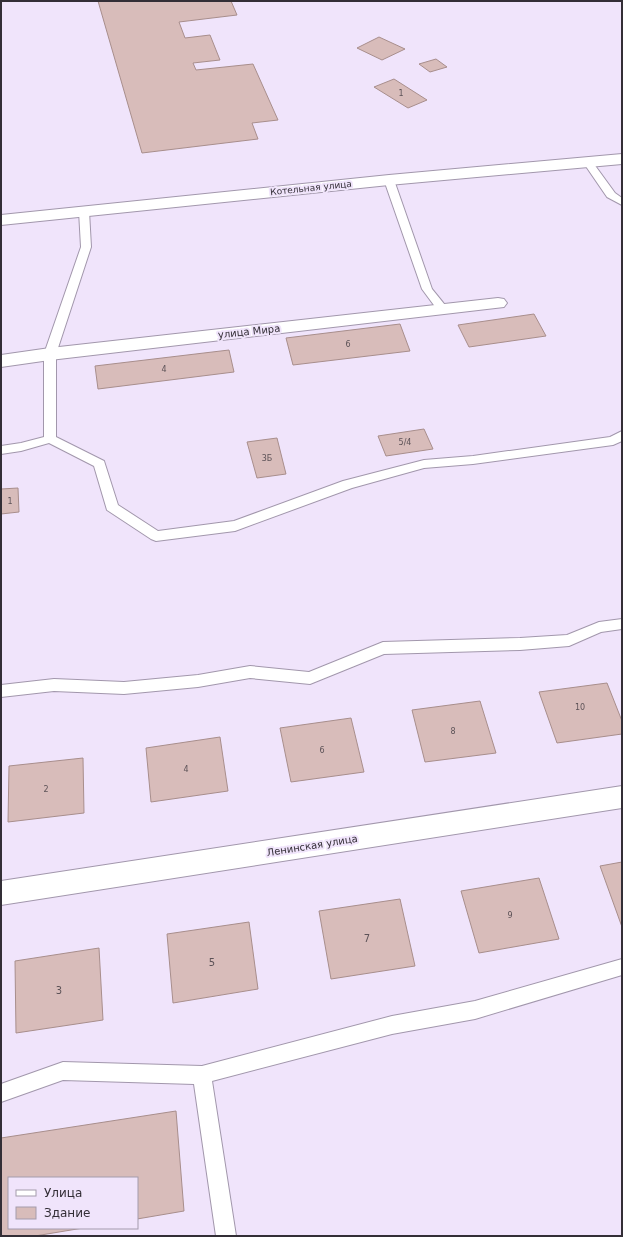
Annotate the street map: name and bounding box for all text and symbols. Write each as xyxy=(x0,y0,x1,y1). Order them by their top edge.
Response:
house number: 1 xyxy=(398,89,404,98)
street label: Котельная улица xyxy=(270,179,352,197)
street label: улица Мира xyxy=(217,323,281,340)
house number: 6 xyxy=(345,340,351,349)
house number: 4 xyxy=(161,365,167,374)
house number: 5/4 xyxy=(399,438,411,447)
house number: 3Б xyxy=(262,454,272,463)
house number: 1 xyxy=(7,497,13,506)
house number: 10 xyxy=(575,703,585,712)
house number: 8 xyxy=(450,727,456,736)
house number: 6 xyxy=(319,746,325,755)
house number: 4 xyxy=(183,765,189,774)
house number: 2 xyxy=(43,785,49,794)
street label: Ленинская улица xyxy=(266,833,358,858)
house number: 9 xyxy=(507,911,513,920)
house number: 7 xyxy=(364,933,370,944)
house number: 5 xyxy=(209,957,215,968)
house number: 3 xyxy=(56,985,62,996)
legend xyxy=(8,1177,138,1229)
text: Улица xyxy=(44,1186,82,1200)
text: Здание xyxy=(44,1206,90,1220)

